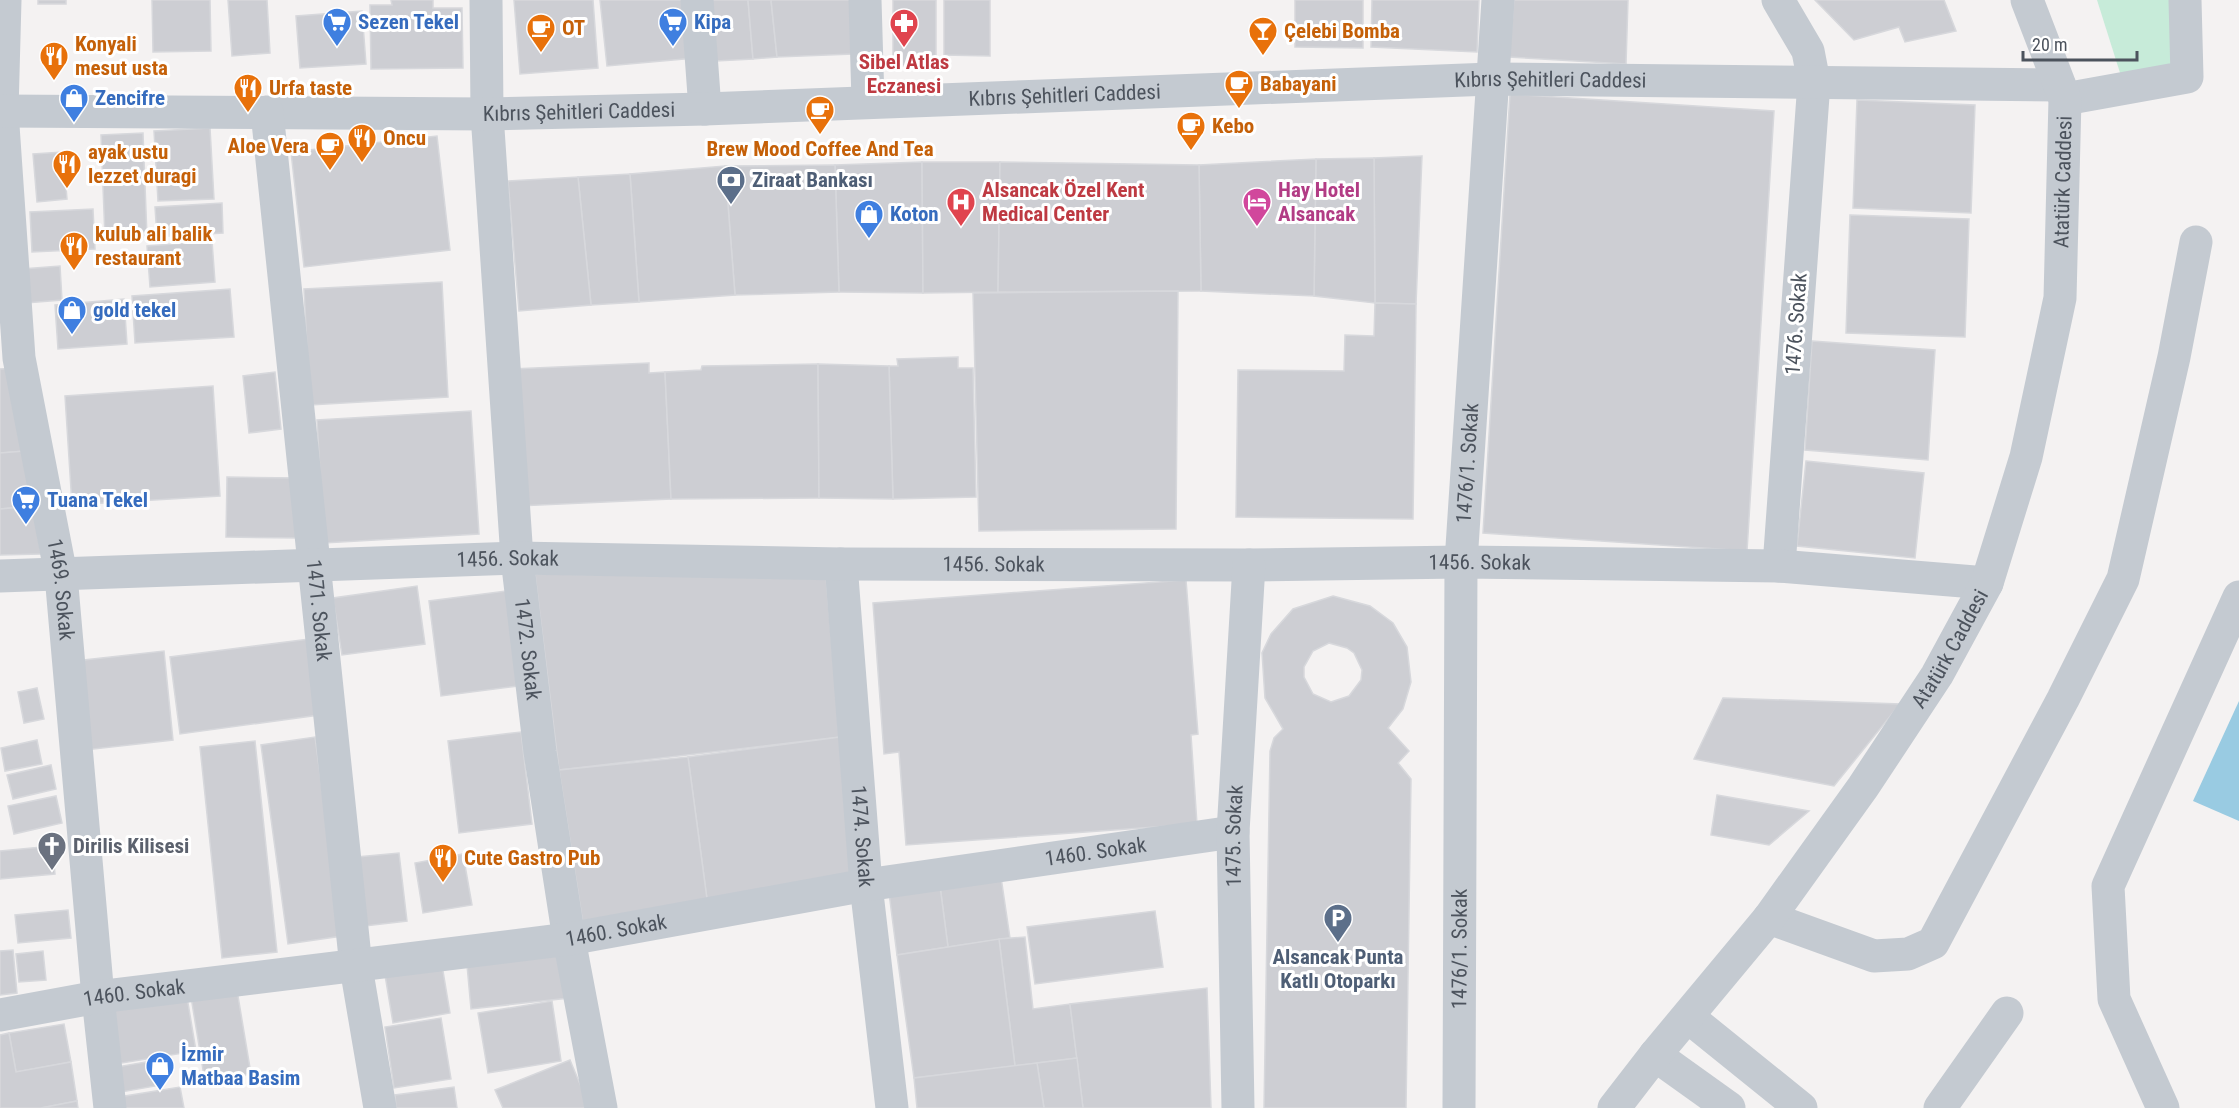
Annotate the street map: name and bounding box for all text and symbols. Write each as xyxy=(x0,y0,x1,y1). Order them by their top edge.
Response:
supermarket icon: Sezen Tekel xyxy=(321,6,353,48)
supermarket icon: Kipa xyxy=(657,6,689,48)
pharmacy icon: Sibel Atlas Eczanesi xyxy=(888,7,920,49)
place label: Sezen Tekel xyxy=(358,10,459,34)
place label: Kipa xyxy=(694,10,731,34)
cafe icon: OT xyxy=(525,12,557,54)
bar icon: Çelebi Bomba xyxy=(1247,15,1279,57)
place label: OT xyxy=(562,16,585,40)
place label: Çelebi Bomba xyxy=(1284,19,1400,43)
scale bar xyxy=(2023,24,2137,62)
place label: Konyali mesut usta xyxy=(75,32,168,80)
text: 20 m xyxy=(2032,34,2067,55)
restaurant icon: Konyali mesut usta xyxy=(38,40,70,82)
place label: Sibel Atlas Eczanesi xyxy=(859,50,949,98)
street label: Kıbrıs Şehitleri Caddesi xyxy=(1454,67,1647,93)
cafe icon: Babayani xyxy=(1223,68,1255,110)
restaurant icon: Urfa taste xyxy=(232,72,264,114)
place label: Babayani xyxy=(1260,72,1337,96)
place label: Urfa taste xyxy=(269,76,352,100)
street label: Kıbrıs Şehitleri Caddesi xyxy=(968,80,1161,111)
shop icon: Zencifre xyxy=(58,82,90,124)
place label: Zencifre xyxy=(95,86,165,110)
cafe icon: Brew Mood Coffee And Tea xyxy=(804,94,836,136)
street label: Kıbrıs Şehitleri Caddesi xyxy=(483,98,675,126)
cafe icon: Kebo xyxy=(1175,110,1207,152)
place label: Kebo xyxy=(1212,114,1254,138)
street label: Atatürk Caddesi xyxy=(2049,115,2077,248)
restaurant icon: Oncu xyxy=(346,122,378,164)
place label: Oncu xyxy=(383,126,426,150)
cafe icon: Aloe Vera xyxy=(314,130,346,172)
place label: Aloe Vera xyxy=(228,134,309,158)
place label: Brew Mood Coffee And Tea xyxy=(706,137,934,161)
place label: ayak ustu lezzet duragi xyxy=(88,140,197,188)
restaurant icon: ayak ustu lezzet duragi xyxy=(51,148,83,190)
bank icon: Ziraat Bankası xyxy=(715,164,747,206)
place label: Ziraat Bankası xyxy=(752,168,873,192)
place label: Alsancak Özel Kent Medical Center xyxy=(982,178,1144,226)
place label: Hay Hotel Alsancak xyxy=(1278,178,1360,226)
hospital icon: Alsancak Özel Kent Medical Center xyxy=(945,186,977,228)
hotel icon: Hay Hotel Alsancak xyxy=(1241,186,1273,228)
shop icon: Koton xyxy=(853,198,885,240)
place label: Koton xyxy=(890,202,939,226)
place label: kulub ali balik restaurant xyxy=(95,222,213,270)
restaurant icon: kulub ali balik restaurant xyxy=(58,230,90,272)
street label: 1476. Sokak xyxy=(1780,272,1812,376)
shop icon: gold tekel xyxy=(56,294,88,336)
place label: gold tekel xyxy=(93,298,176,322)
street label: 1476/1. Sokak xyxy=(1452,402,1483,524)
supermarket icon: Tuana Tekel xyxy=(10,484,42,526)
place label: Tuana Tekel xyxy=(47,488,148,512)
street label: 1469. Sokak xyxy=(42,537,79,642)
street label: 1456. Sokak xyxy=(456,546,560,572)
street label: 1456. Sokak xyxy=(1428,550,1531,575)
street label: 1456. Sokak xyxy=(942,552,1045,577)
street label: 1471. Sokak xyxy=(302,558,336,663)
street label: Atatürk Caddesi xyxy=(1907,585,1993,712)
street label: 1472. Sokak xyxy=(510,597,546,702)
street label: 1474. Sokak xyxy=(846,784,878,889)
street label: 1475. Sokak xyxy=(1221,784,1248,887)
church icon: Dirilis Kilisesi xyxy=(36,830,68,872)
street label: 1460. Sokak xyxy=(1043,833,1148,871)
place label: Dirilis Kilisesi xyxy=(73,834,189,858)
restaurant icon: Cute Gastro Pub xyxy=(427,842,459,884)
place label: Cute Gastro Pub xyxy=(464,846,600,870)
street label: 1476/1. Sokak xyxy=(1447,888,1472,1009)
parking icon: Alsancak Punta Katlı Otoparkı xyxy=(1322,902,1354,944)
street label: 1460. Sokak xyxy=(564,909,669,951)
place label: Alsancak Punta Katlı Otoparkı xyxy=(1273,945,1404,993)
street label: 1460. Sokak xyxy=(81,974,187,1011)
place label: İzmir Matbaa Basim xyxy=(181,1042,300,1090)
shop icon: İzmir Matbaa Basim xyxy=(144,1050,176,1092)

